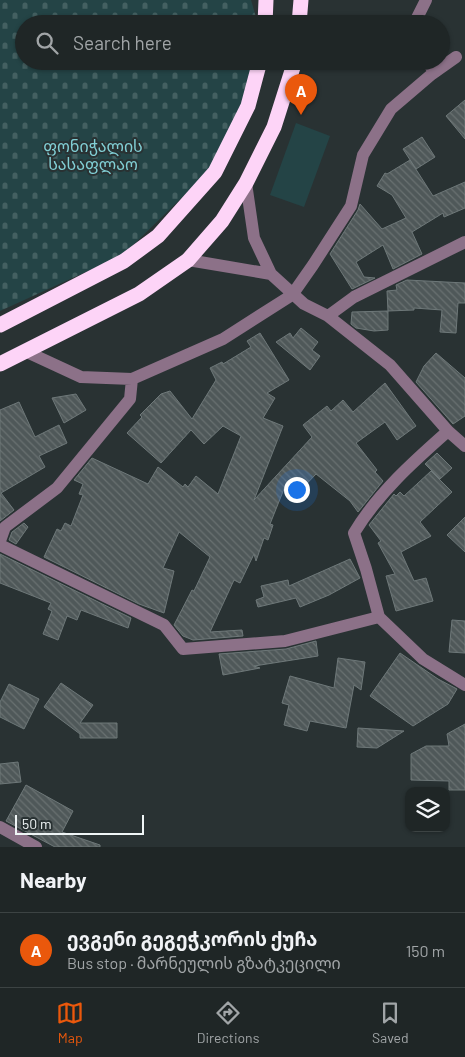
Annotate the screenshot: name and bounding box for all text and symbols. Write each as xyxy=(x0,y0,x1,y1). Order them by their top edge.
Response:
search box xyxy=(15,15,450,70)
icon: search xyxy=(33,29,61,57)
text: Search here xyxy=(73,31,172,54)
pin: A xyxy=(285,74,317,115)
park label: ფონიჭალის სასაფლაო xyxy=(43,136,143,175)
your location xyxy=(284,477,310,503)
map controls xyxy=(405,787,450,832)
button: layers xyxy=(405,787,450,832)
scale bar xyxy=(15,812,144,835)
text: 50 m xyxy=(22,815,51,832)
text: Nearby xyxy=(20,867,86,892)
text: ევგენი გეგეჭკორის ქუჩა xyxy=(67,927,317,950)
text: A xyxy=(31,941,41,960)
text: 150 m xyxy=(406,941,445,960)
text: Bus stop · მარნეულის გზატკეცილი xyxy=(67,953,341,972)
tab: Map xyxy=(56,999,84,1046)
tab: Directions xyxy=(197,999,259,1046)
tab: Saved xyxy=(372,999,409,1046)

